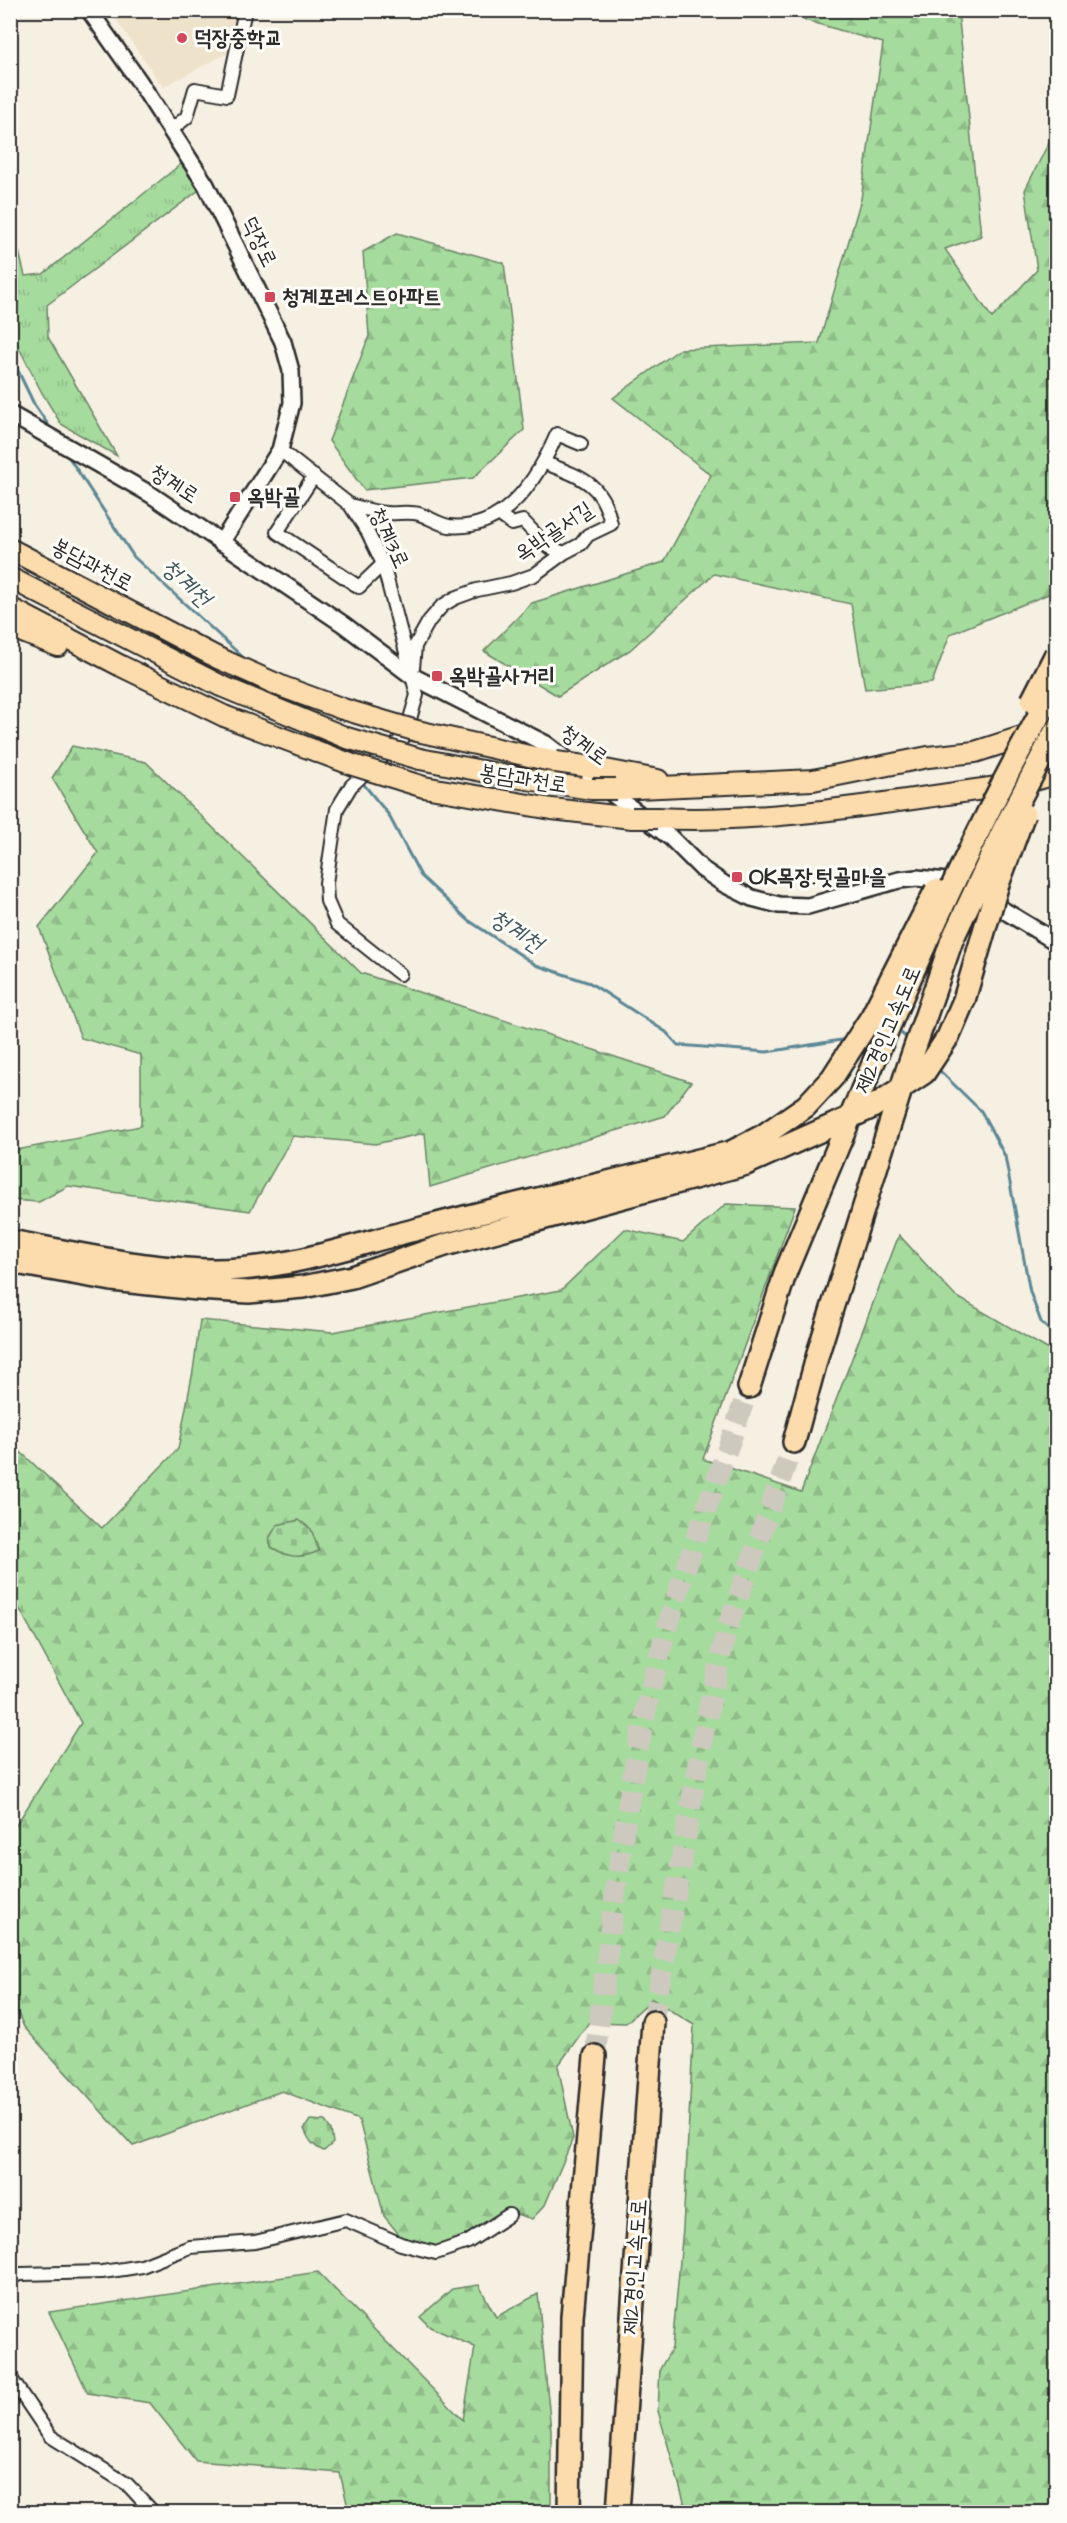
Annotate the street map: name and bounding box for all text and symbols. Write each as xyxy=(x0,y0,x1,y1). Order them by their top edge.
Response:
place label: 덕장중학교 xyxy=(194,23,283,54)
marker: 덕장중학교 xyxy=(175,31,189,45)
street label: 덕장로 xyxy=(233,211,285,273)
place label: 청계포레스트아파트 xyxy=(282,282,441,313)
marker: 청계포레스트아파트 xyxy=(263,290,277,304)
street label: 청계로 xyxy=(143,457,205,511)
place label: 옥박골 xyxy=(247,482,300,513)
marker: 옥박골 xyxy=(228,490,242,504)
street label: 옥박골서길 xyxy=(509,494,600,570)
street label: 청계3로 xyxy=(361,502,417,574)
street label: 봉담과천로 xyxy=(46,531,138,599)
water label: 청계천 xyxy=(153,551,221,617)
place label: 옥박골사거리 xyxy=(449,661,555,692)
marker: 옥박골사거리 xyxy=(430,669,444,683)
street label: 청계로 xyxy=(553,717,615,773)
street label: 봉담과천로 xyxy=(477,757,569,801)
place label: OK목장.텃골마을 xyxy=(749,862,886,893)
marker: OK목장.텃골마을 xyxy=(730,870,744,884)
water label: 청계천 xyxy=(482,901,552,962)
street label: 제2경인고속도로 xyxy=(847,961,929,1099)
street label: 제2경인고속도로 xyxy=(615,2198,655,2336)

